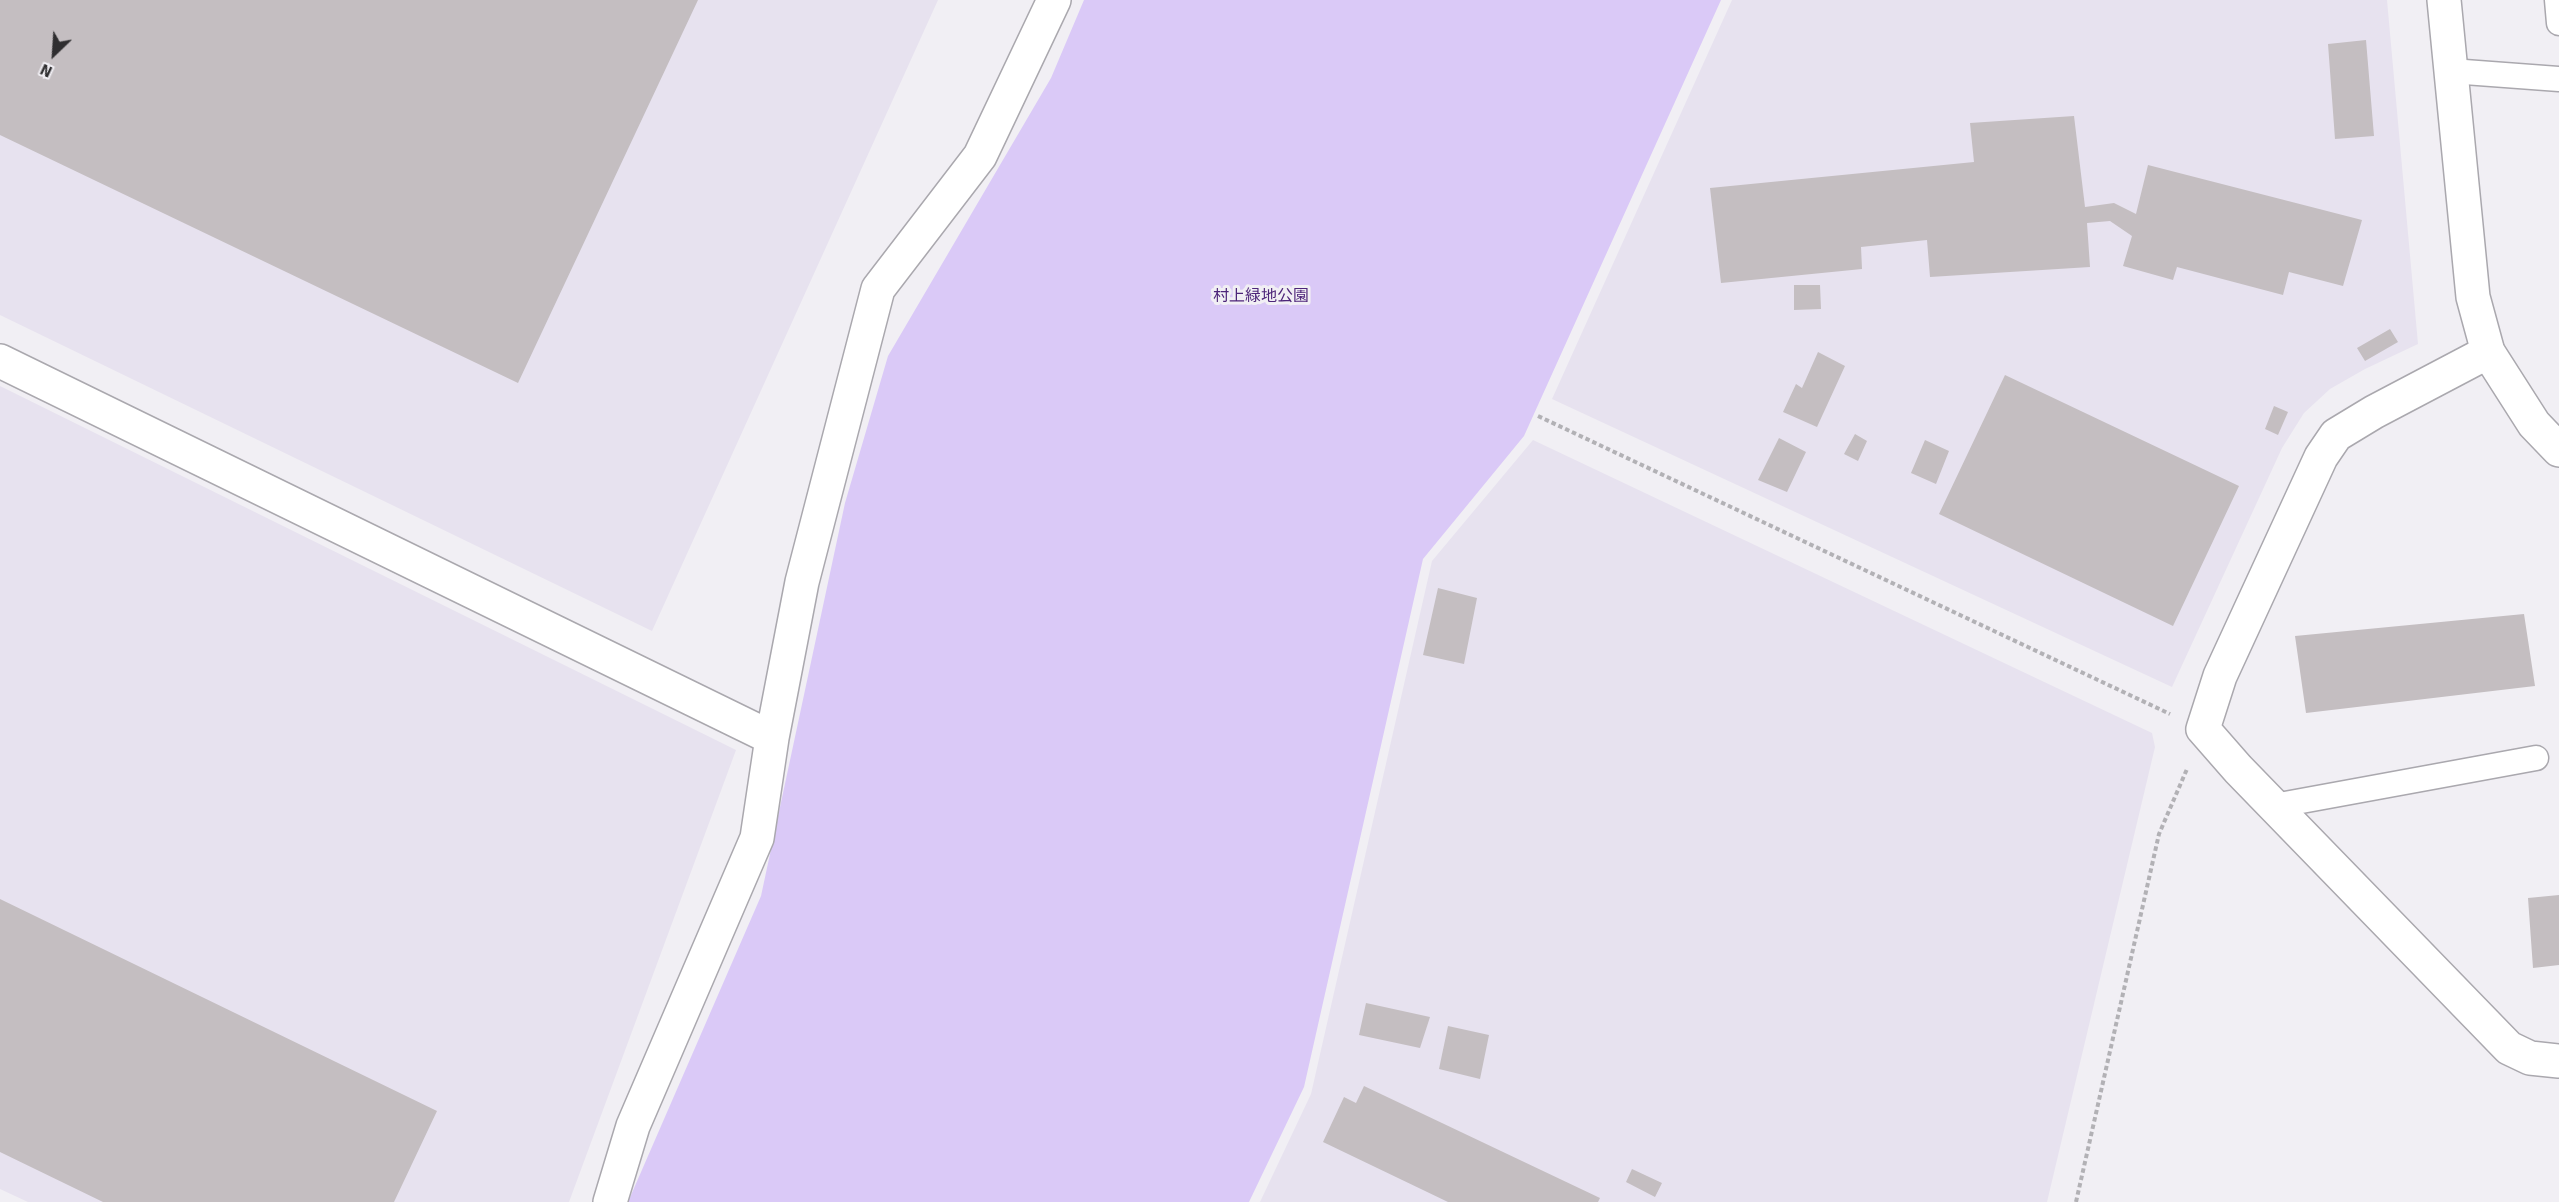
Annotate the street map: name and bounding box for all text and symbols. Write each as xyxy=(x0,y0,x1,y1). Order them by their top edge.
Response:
north arrow xyxy=(24,24,84,84)
text: N xyxy=(37,59,56,82)
park label: 村上緑地公園 xyxy=(1213,287,1309,307)

